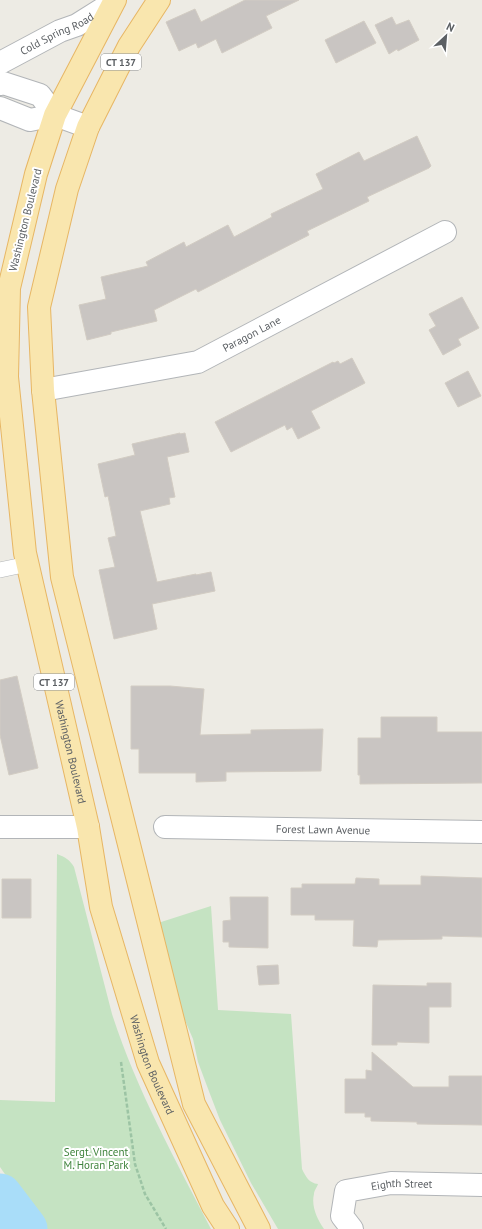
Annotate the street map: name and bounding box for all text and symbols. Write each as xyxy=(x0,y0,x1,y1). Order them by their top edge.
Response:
street label: Cold Spring Road xyxy=(18,9,96,58)
north arrow xyxy=(426,16,466,56)
text: N xyxy=(444,19,457,35)
road number: CT 137 xyxy=(101,54,141,70)
street label: Washington Boulevard xyxy=(5,167,45,273)
street label: Paragon Lane xyxy=(220,313,283,355)
road number: CT 137 xyxy=(34,674,74,690)
street label: Washington Boulevard xyxy=(52,699,89,805)
street label: Forest Lawn Avenue xyxy=(276,822,371,837)
street label: Washington Boulevard xyxy=(127,1013,178,1117)
park label: Sergt. Vincent M. Horan Park xyxy=(64,1145,129,1172)
street label: Eighth Street xyxy=(370,1176,433,1193)

